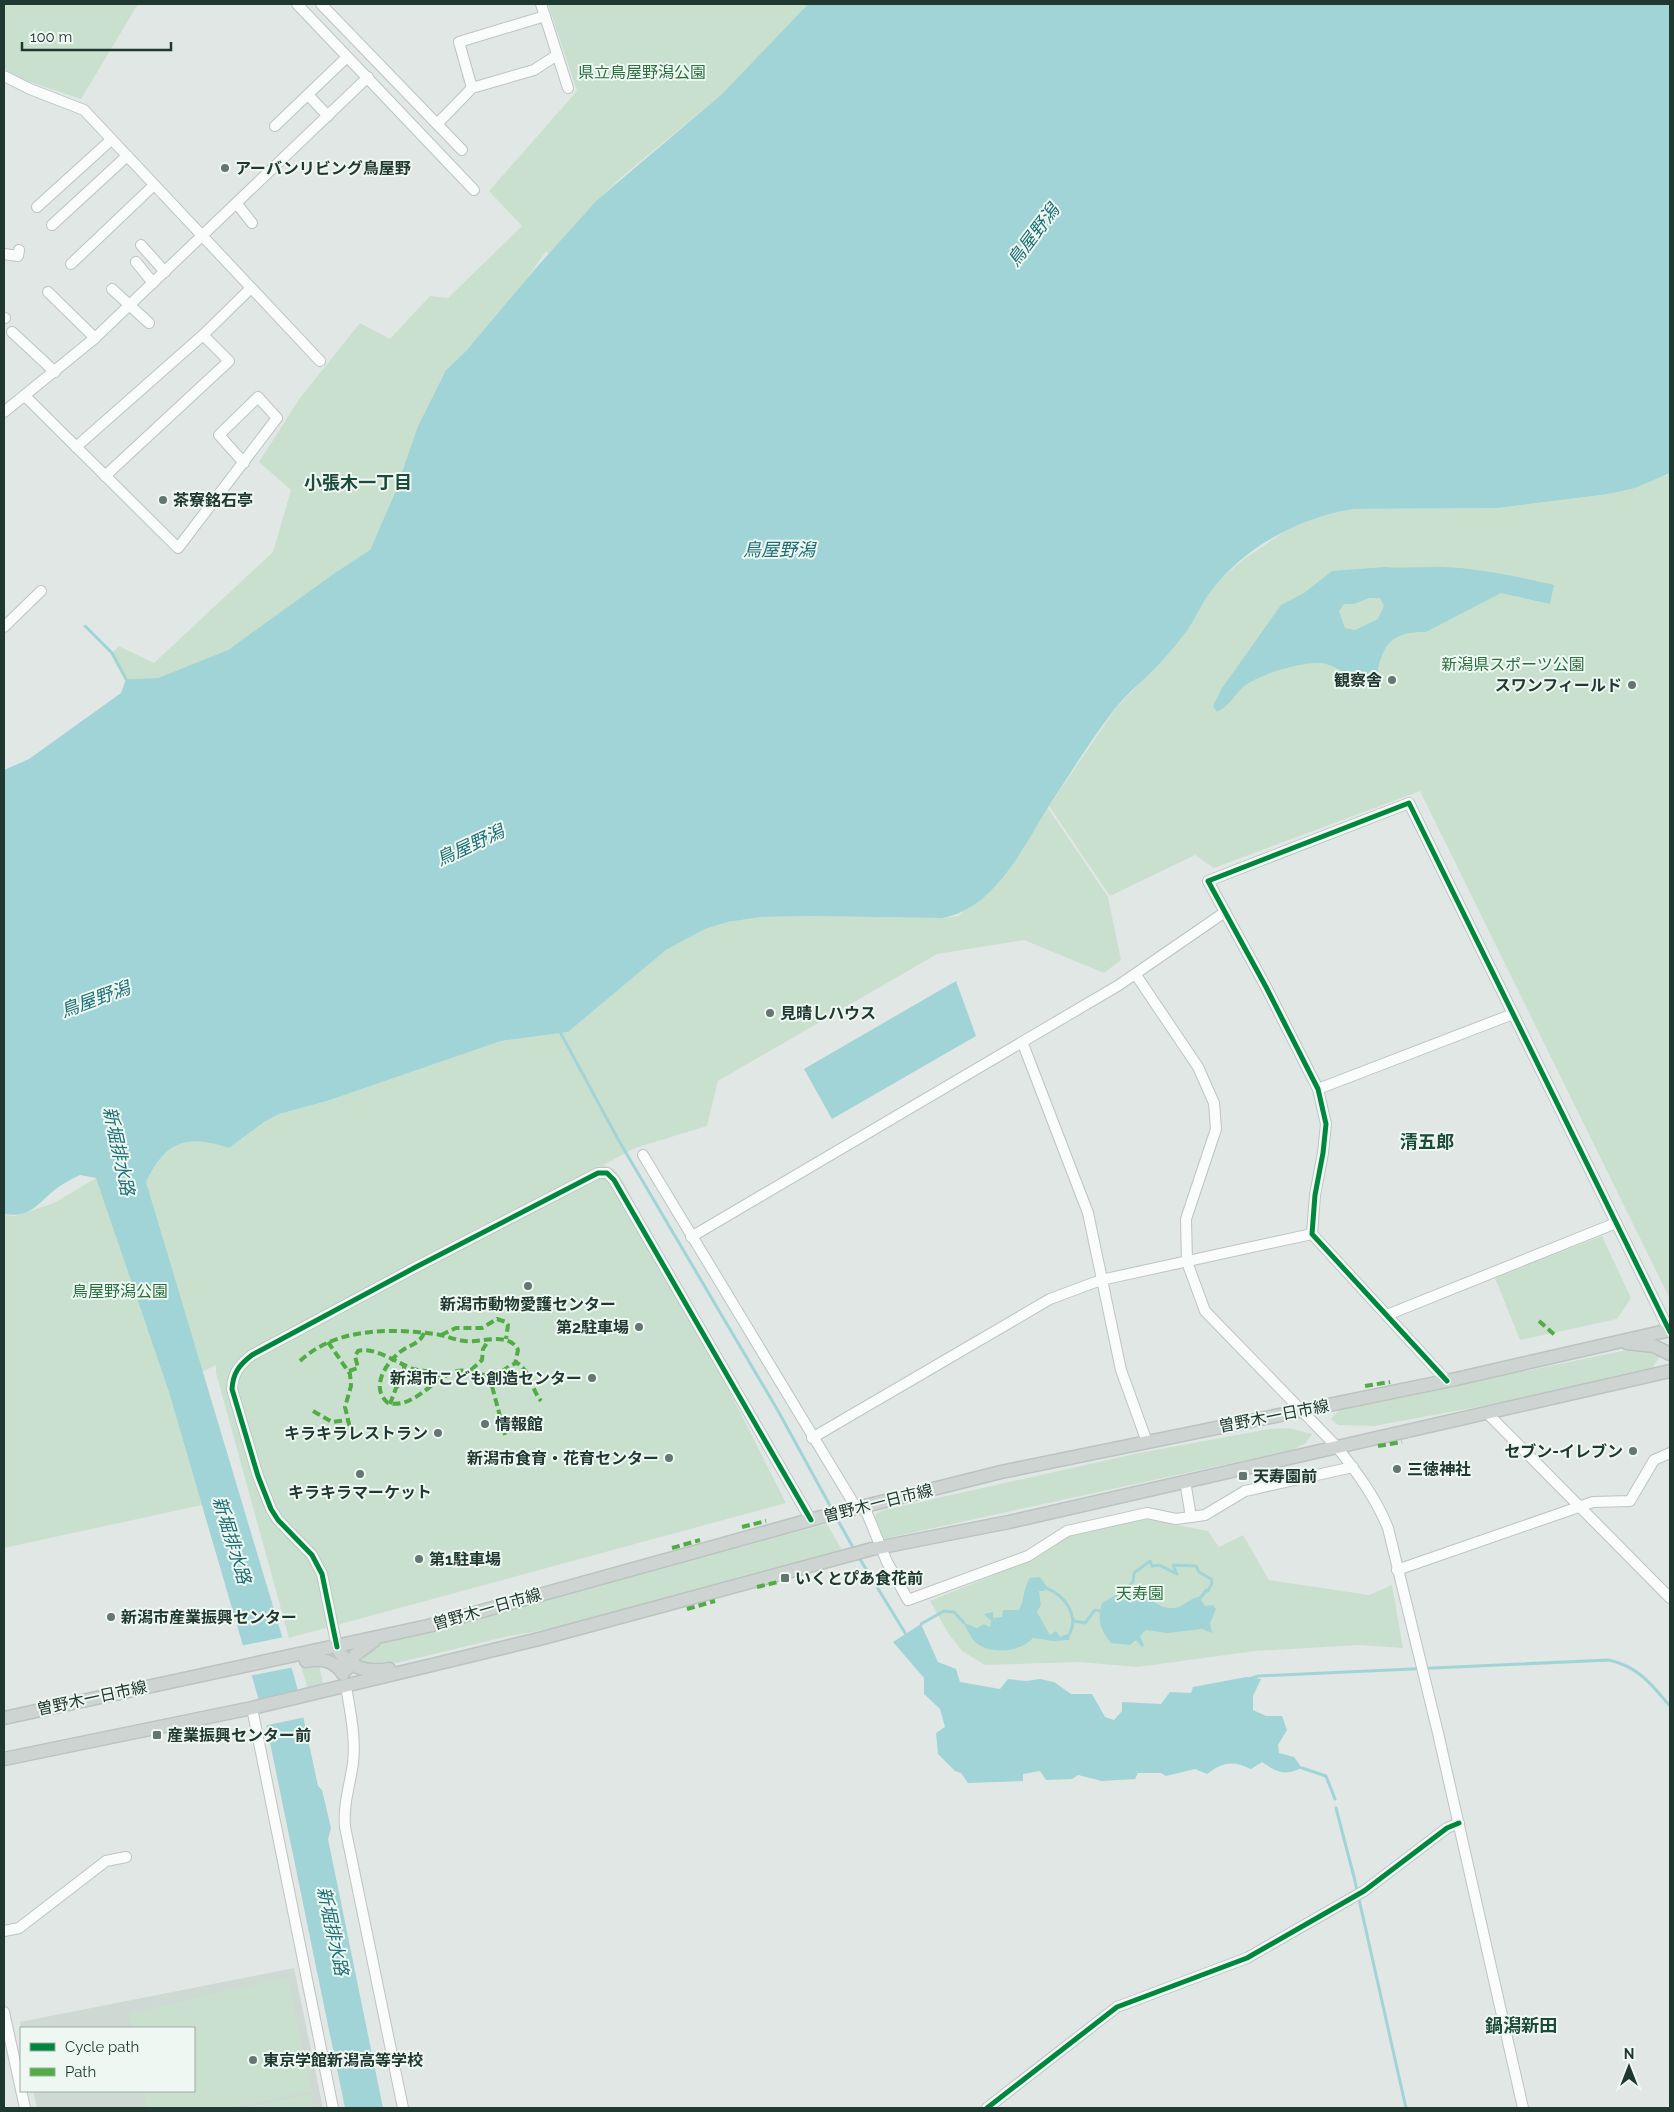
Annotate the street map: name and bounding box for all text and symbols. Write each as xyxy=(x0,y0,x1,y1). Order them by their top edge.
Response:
scale bar xyxy=(22,20,171,52)
text: 100 m xyxy=(30,28,72,46)
park label: 県立鳥屋野潟公園 xyxy=(578,63,706,82)
place label: アーバンリビング鳥屋野 xyxy=(235,159,411,178)
marker: アーバンリビング鳥屋野 xyxy=(219,162,231,174)
water label: 鳥屋野潟 xyxy=(1003,198,1064,270)
district label: 小張木一丁目 xyxy=(304,472,412,493)
place label: 茶寮銘石亭 xyxy=(173,491,253,510)
marker: 茶寮銘石亭 xyxy=(157,494,169,506)
water label: 鳥屋野潟 xyxy=(743,539,817,560)
park label: 新潟県スポーツ公園 xyxy=(1441,655,1585,674)
place label: 観察舎 xyxy=(1334,671,1382,690)
marker: 観察舎 xyxy=(1386,674,1398,686)
place label: スワンフィールド xyxy=(1495,676,1622,695)
marker: スワンフィールド xyxy=(1626,679,1638,691)
water label: 鳥屋野潟 xyxy=(433,819,509,870)
water label: 鳥屋野潟 xyxy=(58,976,134,1021)
place label: 見晴しハウス xyxy=(780,1004,876,1023)
marker: 見晴しハウス xyxy=(764,1007,776,1019)
water label: 新堀排水路 xyxy=(99,1105,139,1199)
district label: 清五郎 xyxy=(1400,1131,1454,1152)
marker: 新潟市動物愛護センター xyxy=(522,1280,534,1292)
park label: 鳥屋野潟公園 xyxy=(72,1282,168,1301)
place label: 新潟市動物愛護センター xyxy=(440,1295,616,1314)
place label: 第2駐車場 xyxy=(556,1318,629,1337)
marker: 第2駐車場 xyxy=(633,1321,645,1333)
place label: 新潟市こども創造センター xyxy=(390,1369,582,1388)
marker: 新潟市こども創造センター xyxy=(586,1372,598,1384)
street label: 曽野木一日市線 xyxy=(1217,1396,1331,1436)
place label: 情報館 xyxy=(495,1415,543,1434)
marker: 情報館 xyxy=(479,1418,491,1430)
place label: キラキラレストラン xyxy=(284,1424,428,1443)
marker: キラキラレストラン xyxy=(432,1427,444,1439)
place label: セブン-イレブン xyxy=(1504,1442,1623,1461)
marker: セブン-イレブン xyxy=(1627,1445,1639,1457)
place label: 新潟市食育・花育センター xyxy=(467,1449,659,1468)
marker: 新潟市食育・花育センター xyxy=(663,1452,675,1464)
place label: 三徳神社 xyxy=(1407,1460,1471,1479)
marker: 三徳神社 xyxy=(1391,1463,1403,1475)
place label: 天寿園前 xyxy=(1253,1467,1317,1486)
marker: キラキラマーケット xyxy=(354,1468,366,1480)
marker: 天寿園前 xyxy=(1237,1470,1249,1482)
street label: 曽野木一日市線 xyxy=(821,1480,935,1526)
place label: キラキラマーケット xyxy=(288,1483,432,1502)
water label: 新堀排水路 xyxy=(209,1494,256,1588)
place label: 第1駐車場 xyxy=(429,1550,501,1569)
marker: 第1駐車場 xyxy=(413,1553,425,1565)
place label: いくとぴあ食花前 xyxy=(795,1569,923,1588)
marker: いくとぴあ食花前 xyxy=(779,1572,791,1584)
street label: 曽野木一日市線 xyxy=(431,1584,543,1634)
park label: 天寿園 xyxy=(1116,1584,1164,1603)
place label: 新潟市産業振興センター xyxy=(121,1608,297,1627)
marker: 新潟市産業振興センター xyxy=(105,1611,117,1623)
street label: 曽野木一日市線 xyxy=(35,1677,149,1719)
place label: 産業振興センター前 xyxy=(167,1726,311,1745)
marker: 産業振興センター前 xyxy=(151,1729,163,1741)
water label: 新堀排水路 xyxy=(313,1885,353,1979)
district label: 鍋潟新田 xyxy=(1485,2015,1557,2036)
legend xyxy=(20,2027,195,2092)
text: Cycle path xyxy=(65,2038,139,2056)
north arrow xyxy=(1604,2042,1654,2092)
text: N xyxy=(1624,2046,1634,2062)
place label: 東京学館新潟高等学校 xyxy=(263,2051,423,2070)
marker: 東京学館新潟高等学校 xyxy=(247,2054,259,2066)
text: Path xyxy=(65,2063,96,2081)

